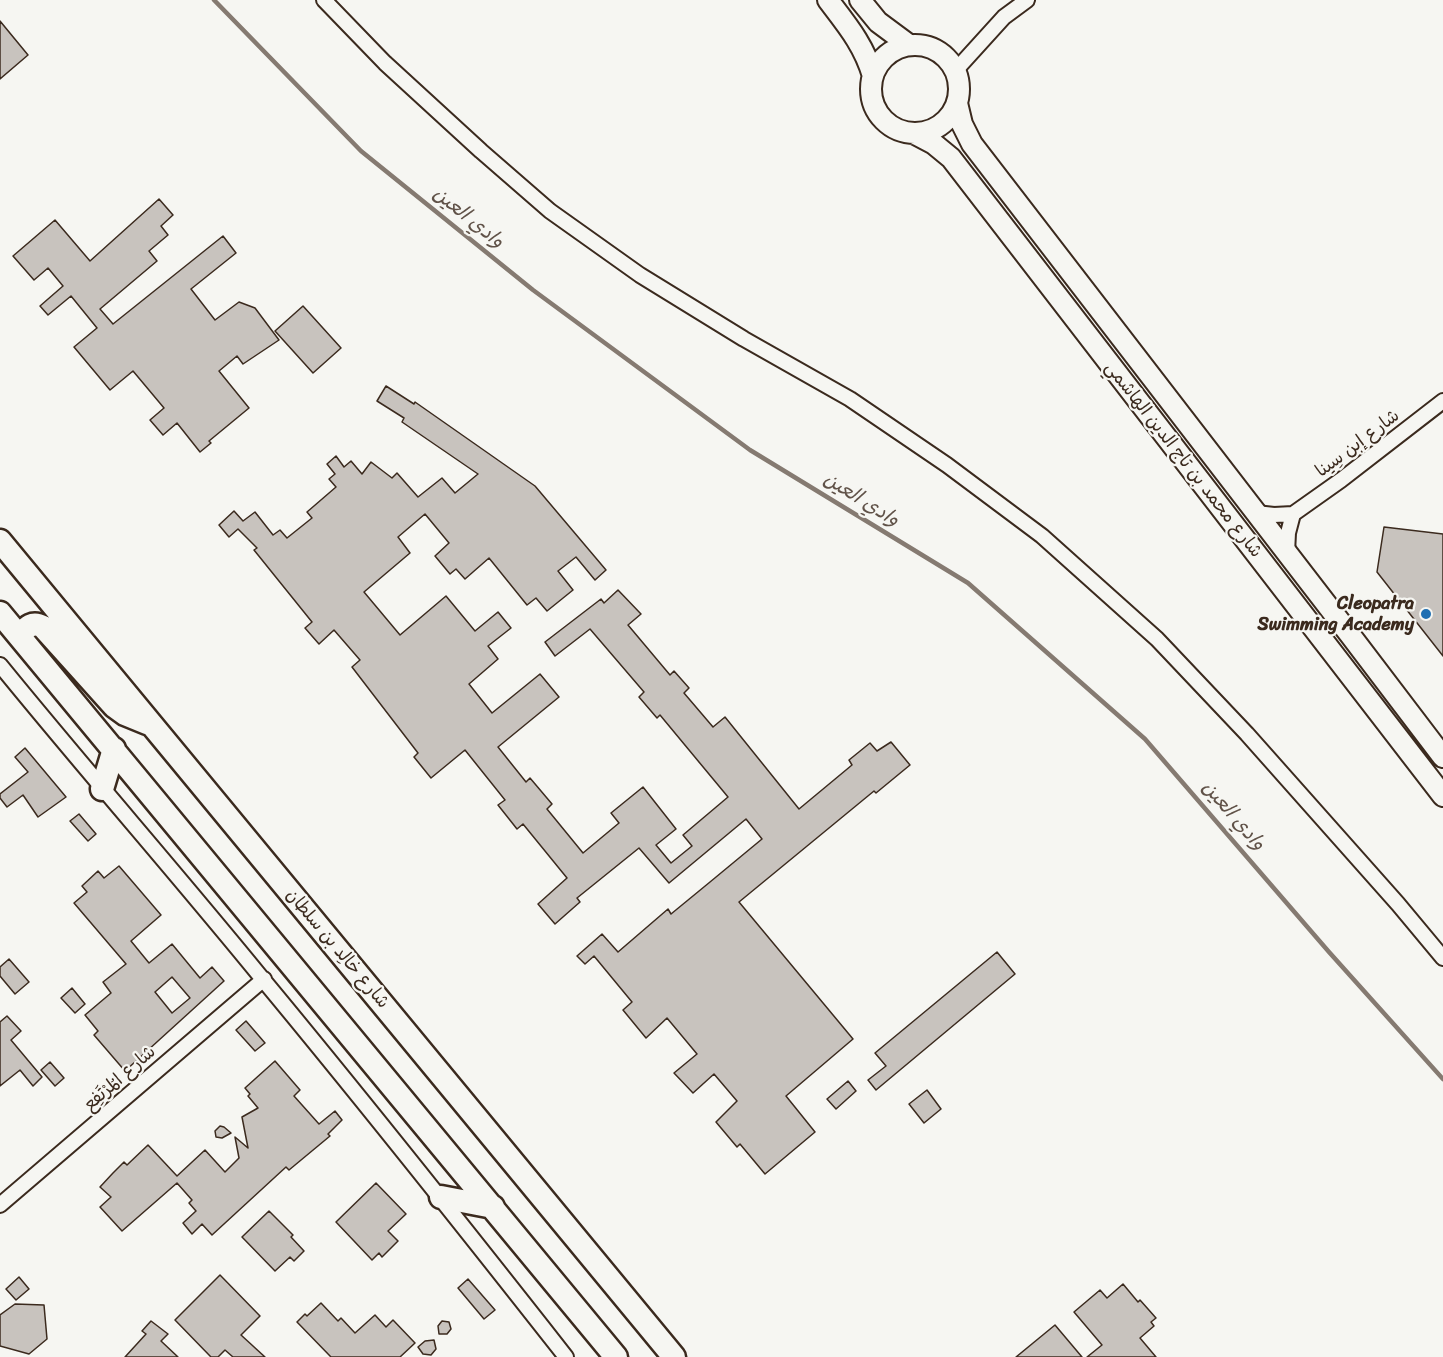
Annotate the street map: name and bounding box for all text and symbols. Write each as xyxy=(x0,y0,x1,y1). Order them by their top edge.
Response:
water label: وادي العين xyxy=(428,182,508,254)
street label: شارع محمد بن تاج الدين الهاشمي xyxy=(1100,358,1266,562)
street label: شارع إبن سِينا xyxy=(1312,405,1404,483)
water label: وادي العين xyxy=(819,467,903,533)
place label: Cleopatra Swimming Academy xyxy=(1257,593,1414,636)
marker: Cleopatra Swimming Academy xyxy=(1419,607,1433,621)
water label: وادي العين xyxy=(1196,776,1270,856)
street label: شارع خالِد بن سلطان xyxy=(281,885,393,1013)
street label: شارع المُرْتَفِع xyxy=(79,1042,161,1116)

